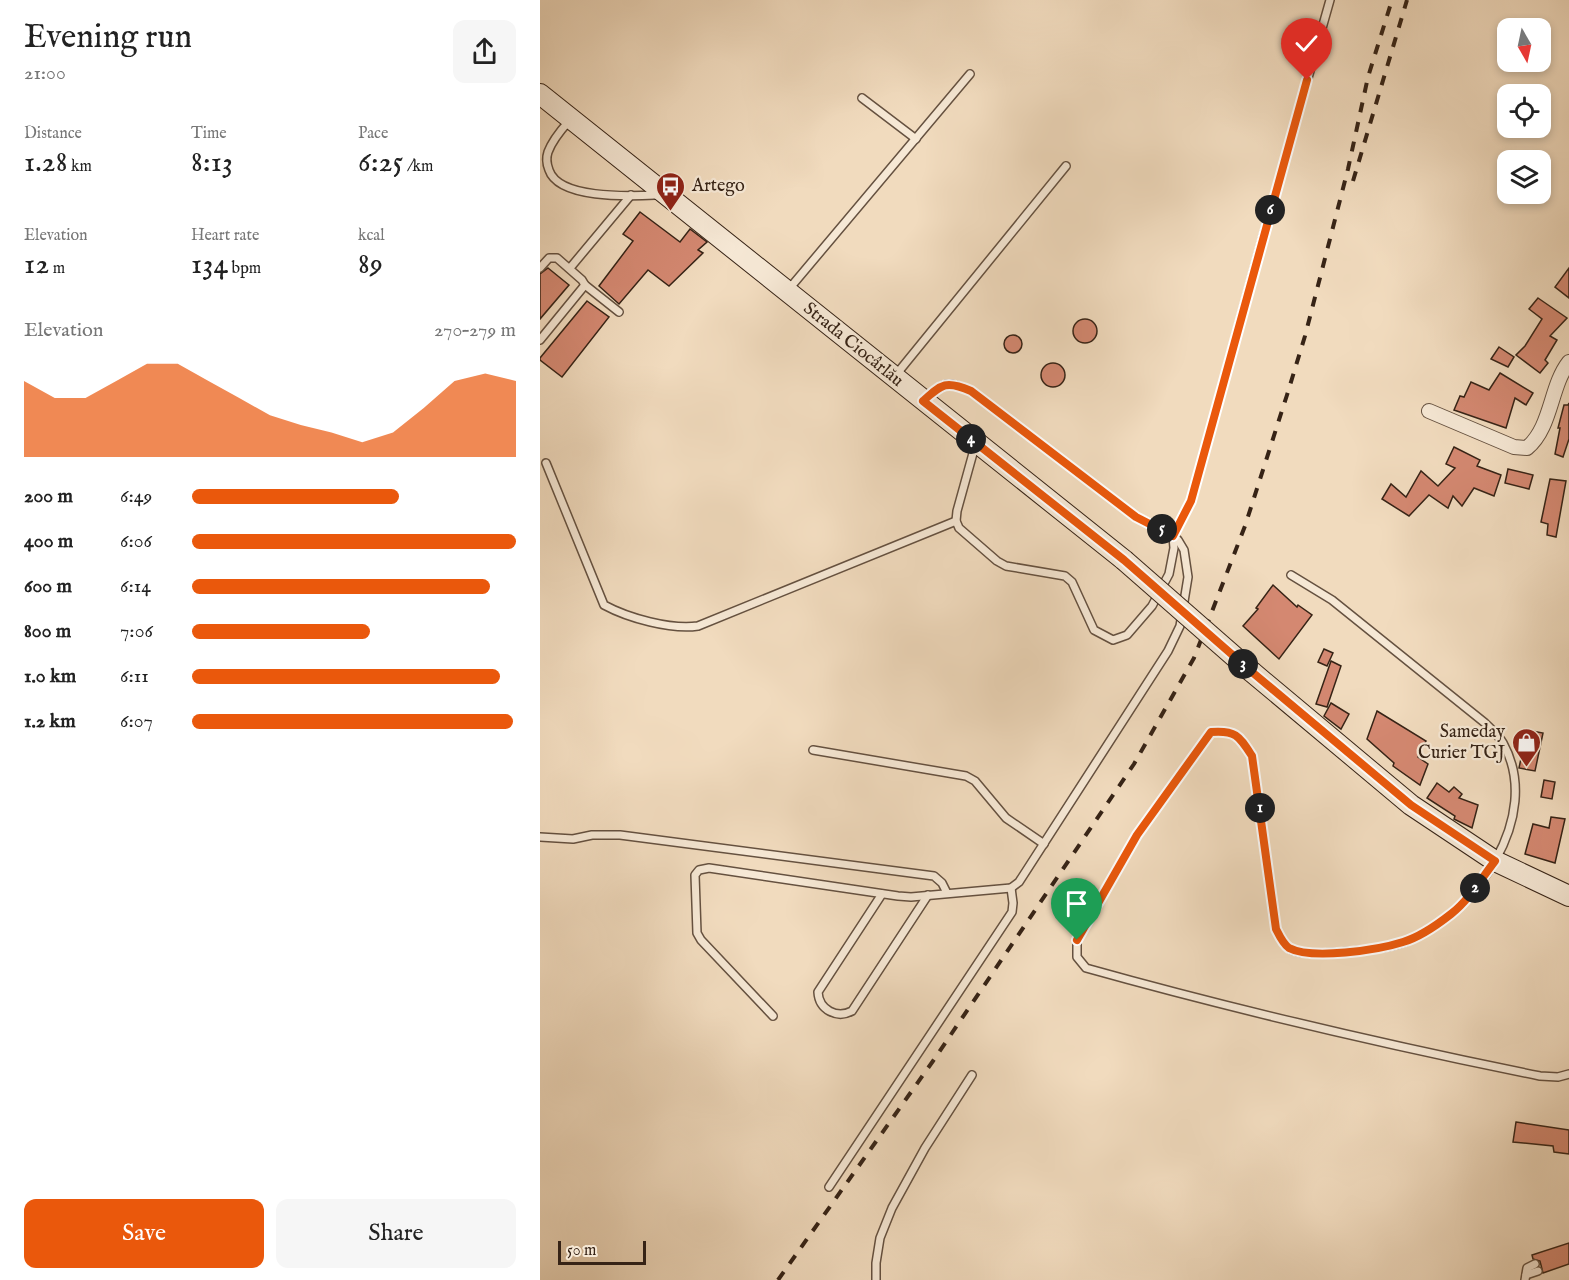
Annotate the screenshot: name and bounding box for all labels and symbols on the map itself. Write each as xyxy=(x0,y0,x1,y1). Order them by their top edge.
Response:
pin xyxy=(1281,18,1332,80)
north arrow xyxy=(1497,18,1551,72)
bus stop icon: Artego xyxy=(655,170,687,212)
place label: Artego xyxy=(691,175,745,198)
pin: 6 xyxy=(1255,195,1285,225)
street label: Strada Ciocârlău xyxy=(798,298,908,392)
pin: 4 xyxy=(956,424,986,454)
pin: 5 xyxy=(1147,514,1177,544)
pin: 3 xyxy=(1228,649,1258,679)
place label: Sameday Curier TGJ xyxy=(1418,721,1506,765)
shop icon: Sameday Curier TGJ xyxy=(1510,726,1542,768)
pin: 1 xyxy=(1245,793,1275,823)
pin: 2 xyxy=(1460,873,1490,903)
pin xyxy=(1051,878,1102,940)
scale bar xyxy=(558,1238,646,1266)

